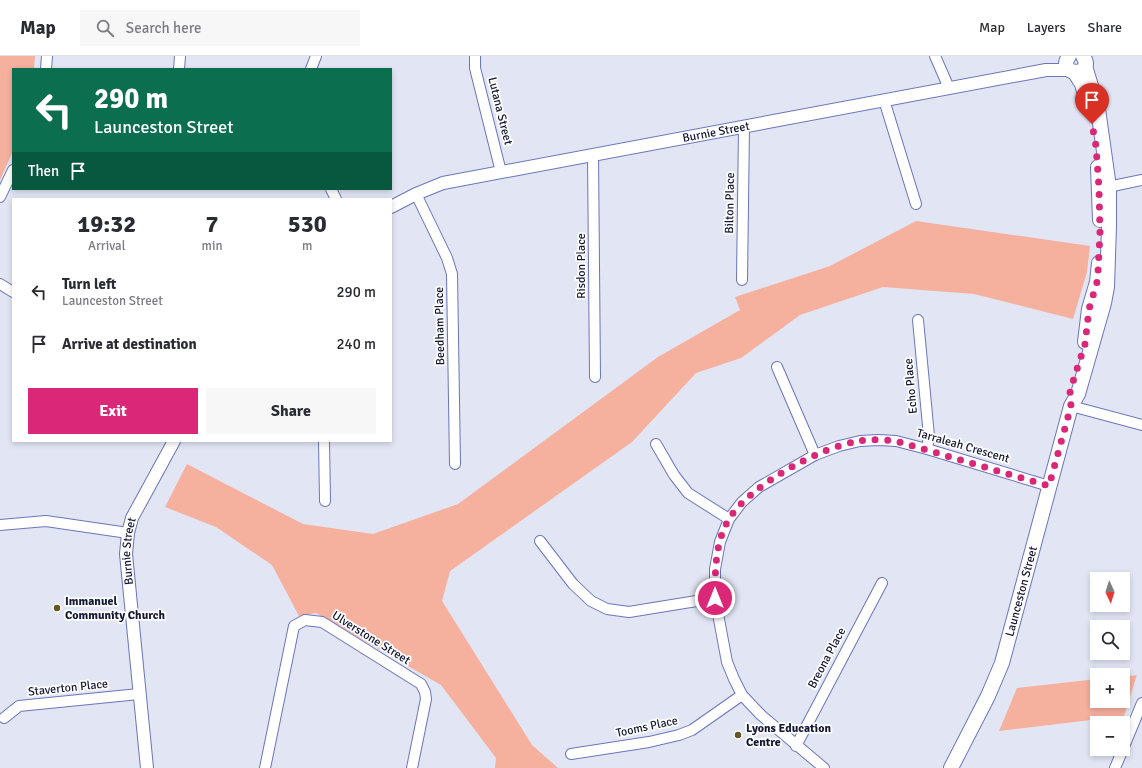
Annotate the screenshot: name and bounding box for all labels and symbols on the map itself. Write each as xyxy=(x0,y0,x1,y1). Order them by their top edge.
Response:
street label: Lutana Street xyxy=(484,76,516,146)
pin xyxy=(1075,83,1109,124)
street label: Burnie Street xyxy=(681,118,751,145)
street label: Bilton Place xyxy=(722,172,738,234)
street label: Risdon Place xyxy=(574,233,589,299)
street label: Beedham Place xyxy=(432,287,448,365)
street label: Echo Place xyxy=(901,358,921,414)
street label: Tarraleah Crescent xyxy=(915,426,1011,466)
street label: Burnie Street xyxy=(118,516,139,586)
street label: Launceston Street xyxy=(1002,544,1041,638)
north arrow xyxy=(1090,572,1130,612)
position arrow xyxy=(694,577,736,619)
place label: Immanuel Community Church xyxy=(65,594,166,623)
marker: Immanuel Community Church xyxy=(52,603,62,613)
street label: Ulverstone Street xyxy=(329,608,413,668)
street label: Breona Place xyxy=(805,625,849,691)
street label: Staverton Place xyxy=(27,676,109,700)
street label: Tooms Place xyxy=(615,713,679,741)
place label: Lyons Education Centre xyxy=(746,721,831,750)
marker: Lyons Education Centre xyxy=(733,730,743,740)

